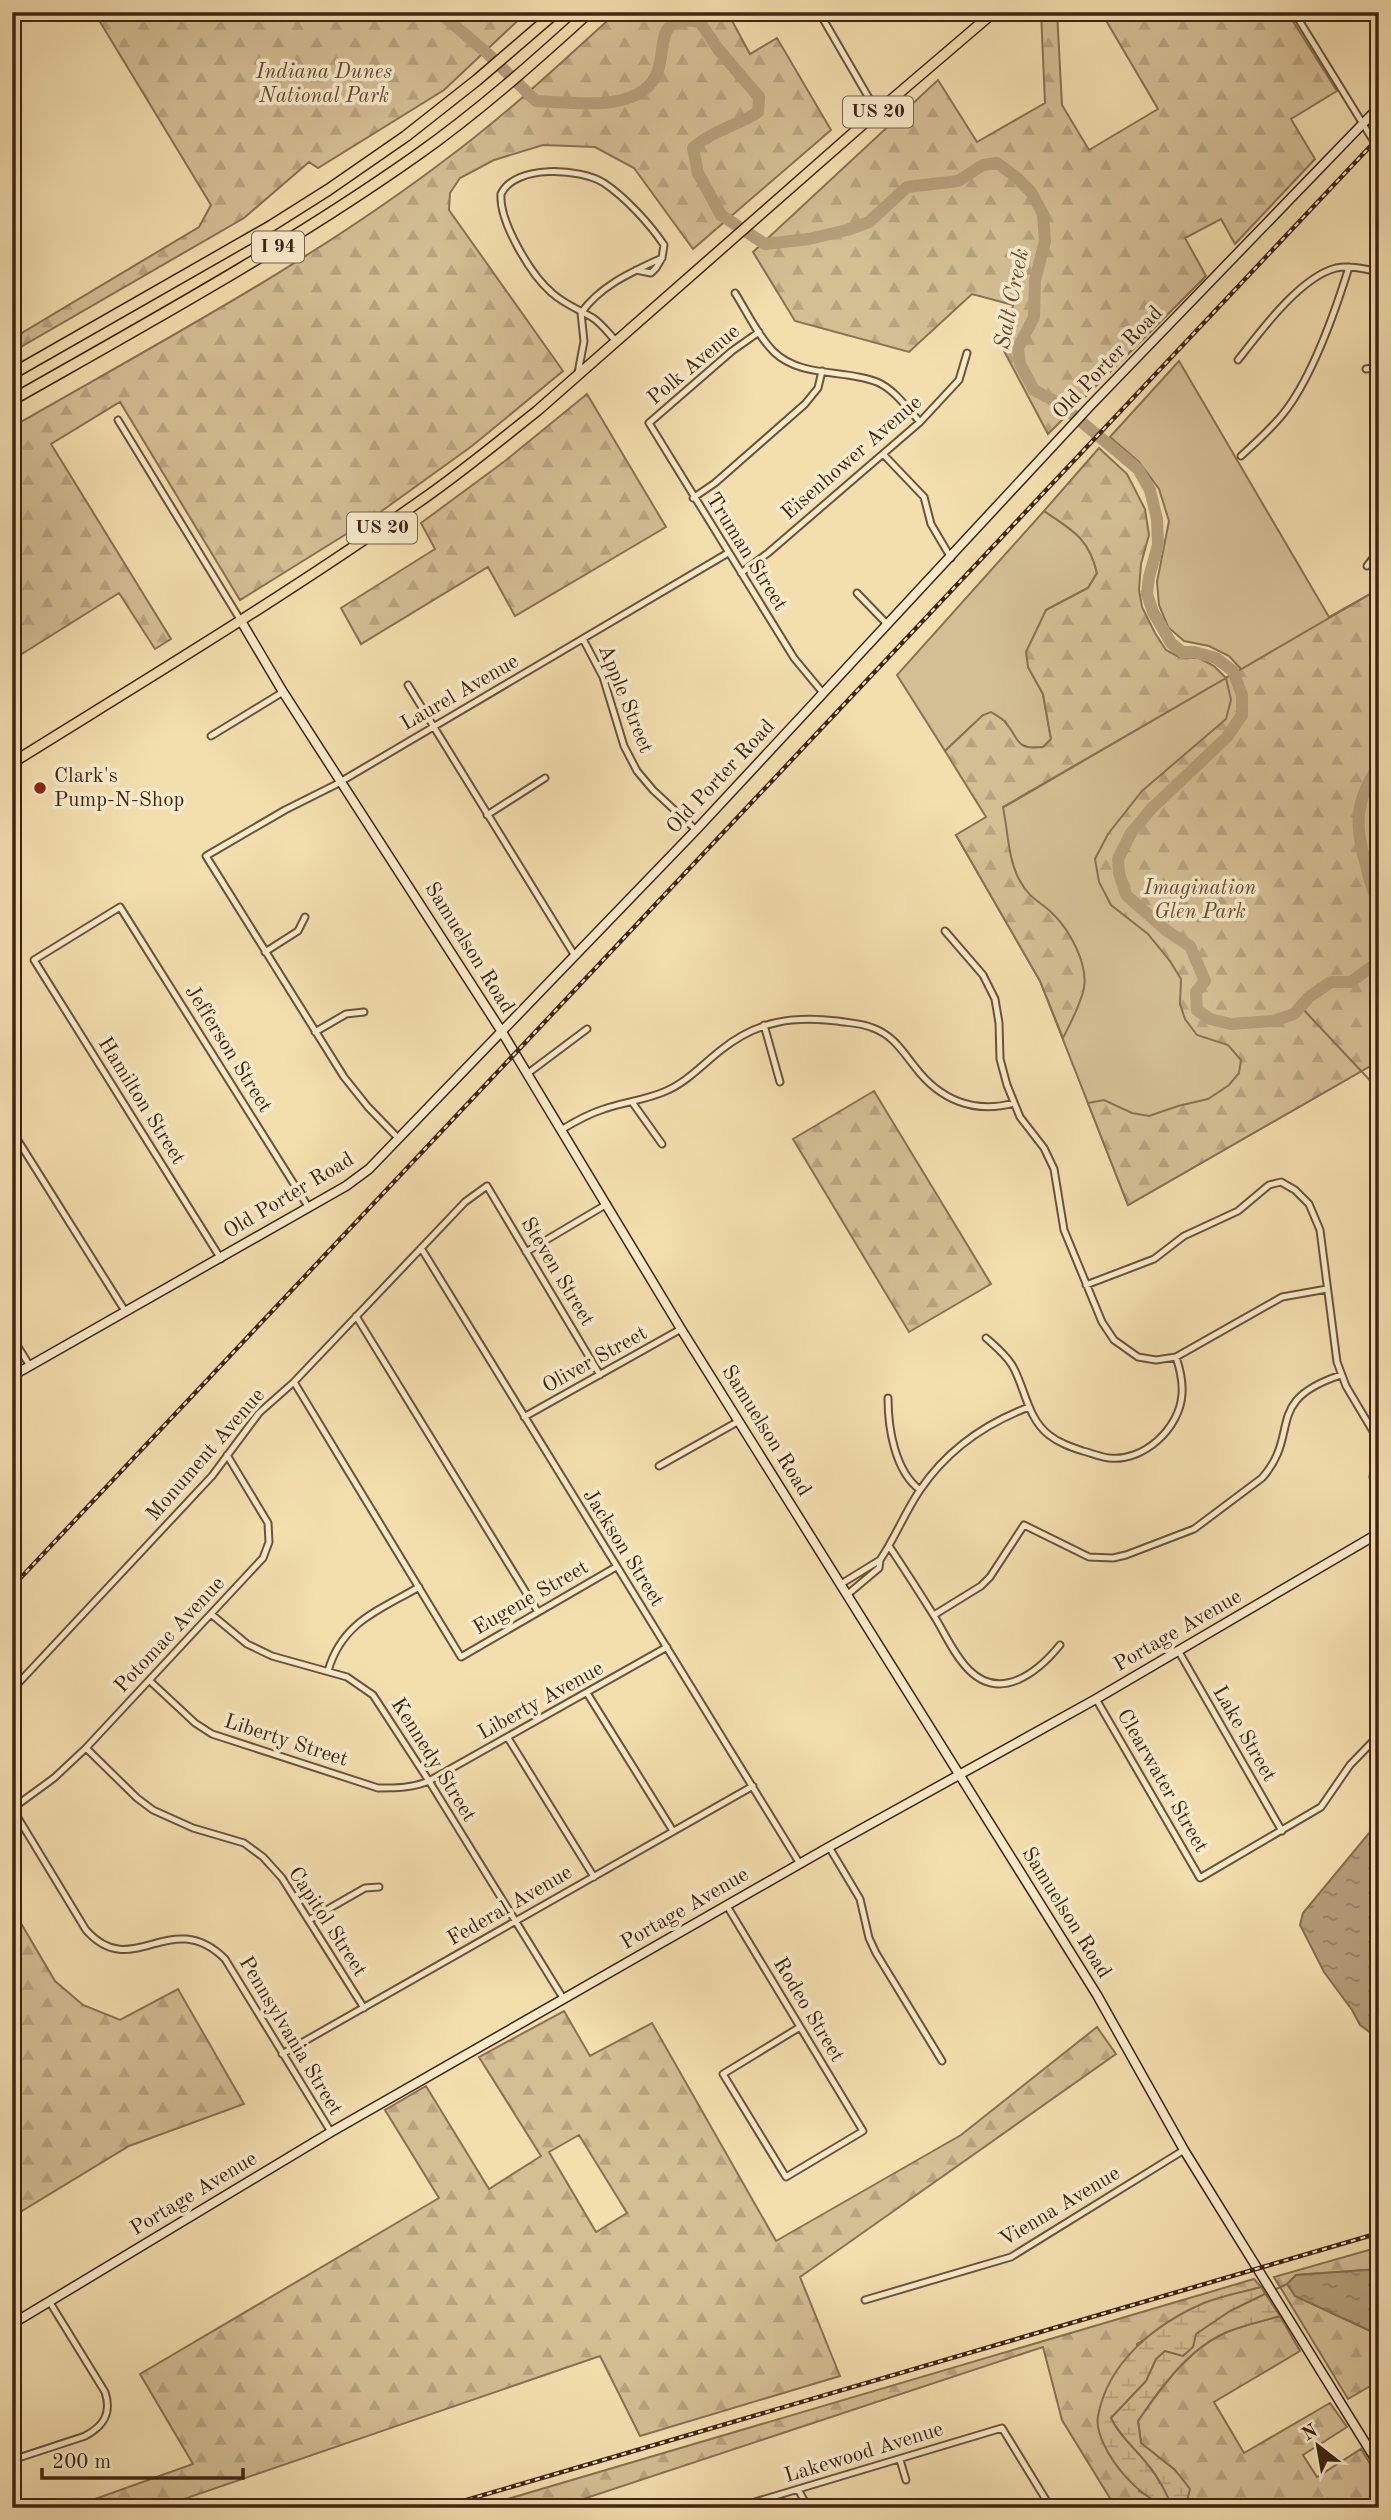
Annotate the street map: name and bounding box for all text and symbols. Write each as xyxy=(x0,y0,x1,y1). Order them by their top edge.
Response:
park label: Indiana Dunes National Park xyxy=(255,62,392,107)
road number: US 20 xyxy=(843,96,913,128)
road number: I 94 xyxy=(252,232,304,262)
water label: Salt Creek xyxy=(991,246,1033,352)
street label: Old Porter Road xyxy=(1049,303,1167,423)
street label: Polk Avenue xyxy=(644,321,744,409)
street label: Eisenhower Avenue xyxy=(778,392,926,524)
street label: Truman Street xyxy=(701,489,791,615)
road number: US 20 xyxy=(347,512,417,544)
street label: Apple Street xyxy=(594,642,656,756)
street label: Laurel Avenue xyxy=(398,651,522,735)
street label: Old Porter Road xyxy=(663,716,779,838)
place label: Clark's Pump-N-Shop xyxy=(54,766,185,811)
marker: Clark's Pump-N-Shop xyxy=(32,780,48,796)
park label: Imagination Glen Park xyxy=(1143,878,1256,923)
street label: Samuelson Road xyxy=(420,879,518,1017)
street label: Jefferson Street xyxy=(181,982,275,1116)
street label: Hamilton Street xyxy=(94,1034,188,1168)
street label: Old Porter Road xyxy=(220,1149,358,1243)
street label: Steven Street xyxy=(516,1214,598,1330)
street label: Oliver Street xyxy=(539,1323,651,1397)
street label: Samuelson Road xyxy=(717,1362,815,1500)
street label: Monument Avenue xyxy=(143,1385,269,1525)
street label: Jackson Street xyxy=(579,1486,667,1610)
street label: Eugene Street xyxy=(470,1557,592,1639)
street label: Potomac Avenue xyxy=(111,1573,229,1697)
street label: Portage Avenue xyxy=(1111,1586,1245,1676)
street label: Liberty Avenue xyxy=(475,1658,607,1744)
street label: Lake Street xyxy=(1208,1683,1280,1785)
street label: Kennedy Street xyxy=(387,1694,479,1826)
street label: Clearwater Street xyxy=(1113,1706,1211,1856)
street label: Liberty Street xyxy=(222,1711,350,1771)
street label: Samuelson Road xyxy=(1017,1844,1115,1982)
street label: Federal Avenue xyxy=(444,1862,576,1950)
street label: Capitol Street xyxy=(284,1863,370,1981)
street label: Portage Avenue xyxy=(618,1864,752,1954)
street label: Pennsylvania Street xyxy=(234,1953,346,2119)
street label: Rodeo Street xyxy=(769,1954,847,2066)
street label: Portage Avenue xyxy=(127,2148,261,2240)
street label: Vienna Avenue xyxy=(996,2163,1124,2251)
north arrow xyxy=(1282,2412,1352,2482)
street label: Lakewood Avenue xyxy=(782,2419,946,2487)
text: N xyxy=(1299,2421,1322,2445)
scale bar xyxy=(42,2436,243,2480)
text: 200 m xyxy=(52,2452,111,2473)

